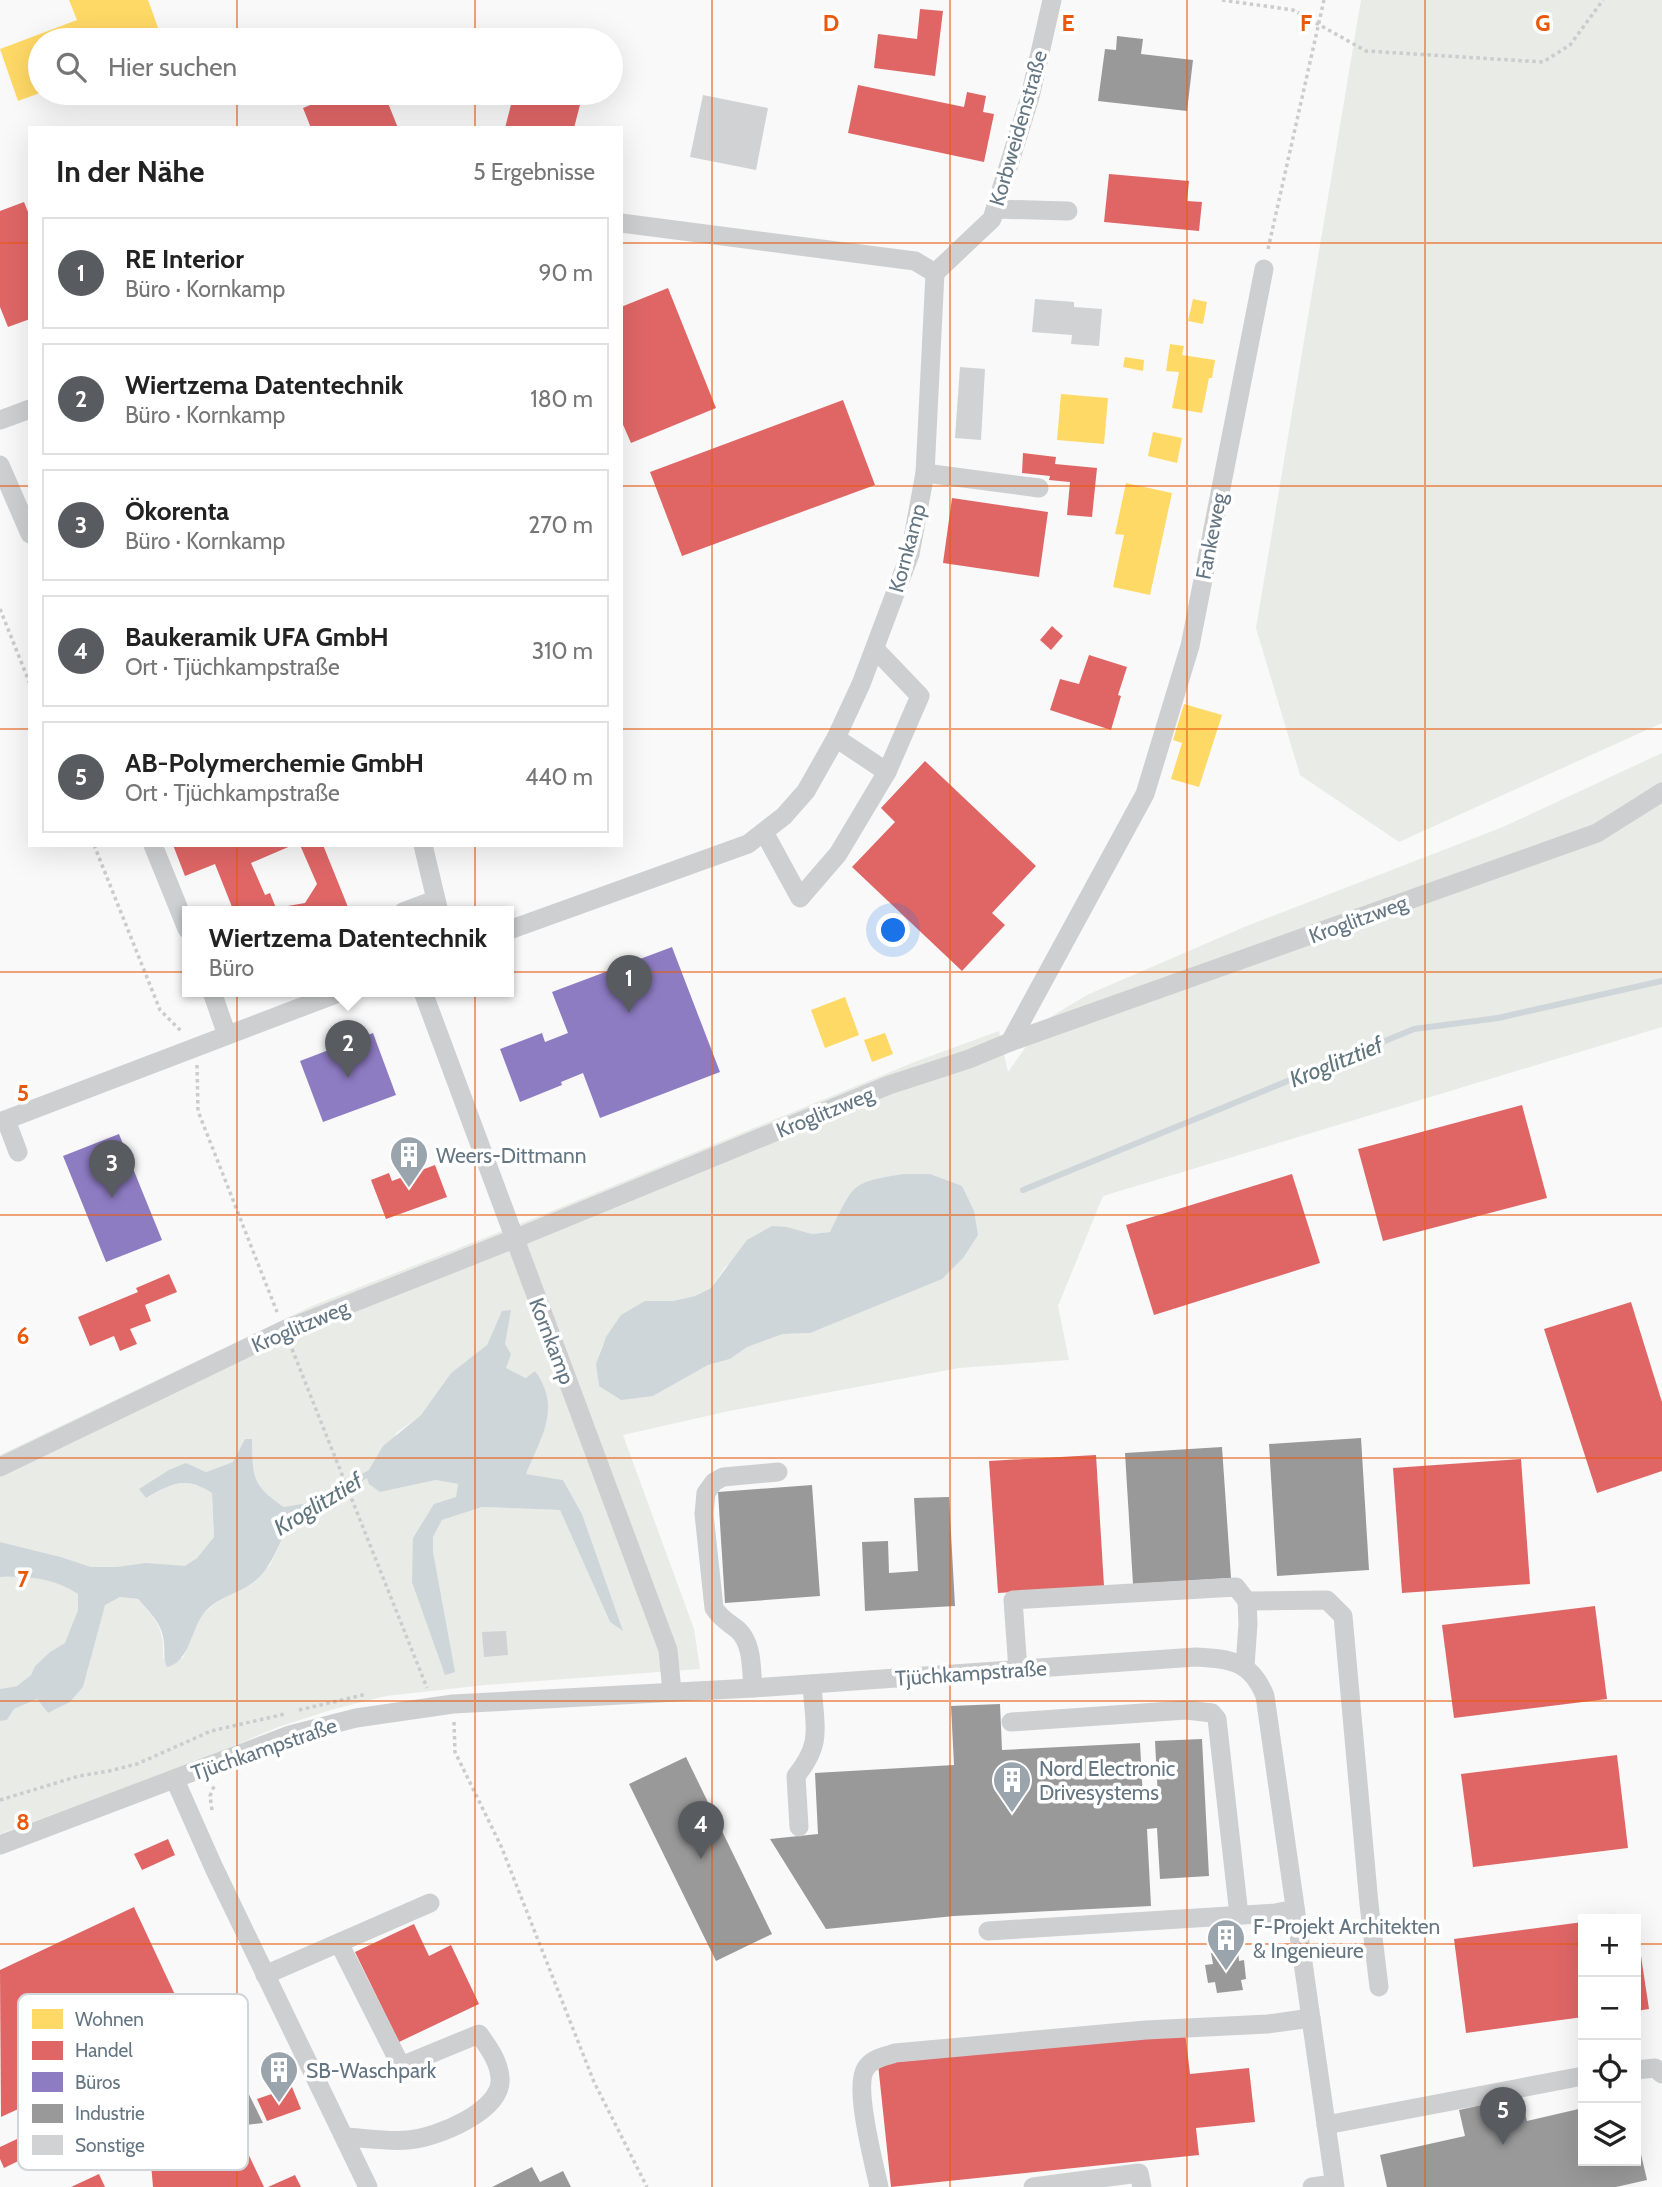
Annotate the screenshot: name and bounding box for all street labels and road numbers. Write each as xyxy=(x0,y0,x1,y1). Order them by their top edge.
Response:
street label: Korbweidenstraße xyxy=(984,47,1052,209)
street label: Fankeweg xyxy=(1190,490,1232,581)
street label: Kornkamp xyxy=(883,501,931,595)
street label: Kroglitzweg xyxy=(1305,889,1411,948)
street label: Kroglitzweg xyxy=(773,1081,878,1143)
street label: Kroglitzweg xyxy=(248,1294,353,1358)
street label: Kornkamp xyxy=(524,1294,580,1388)
street label: Tjüchkampstraße xyxy=(894,1655,1048,1692)
street label: Tjüchkampstraße xyxy=(188,1712,340,1787)

